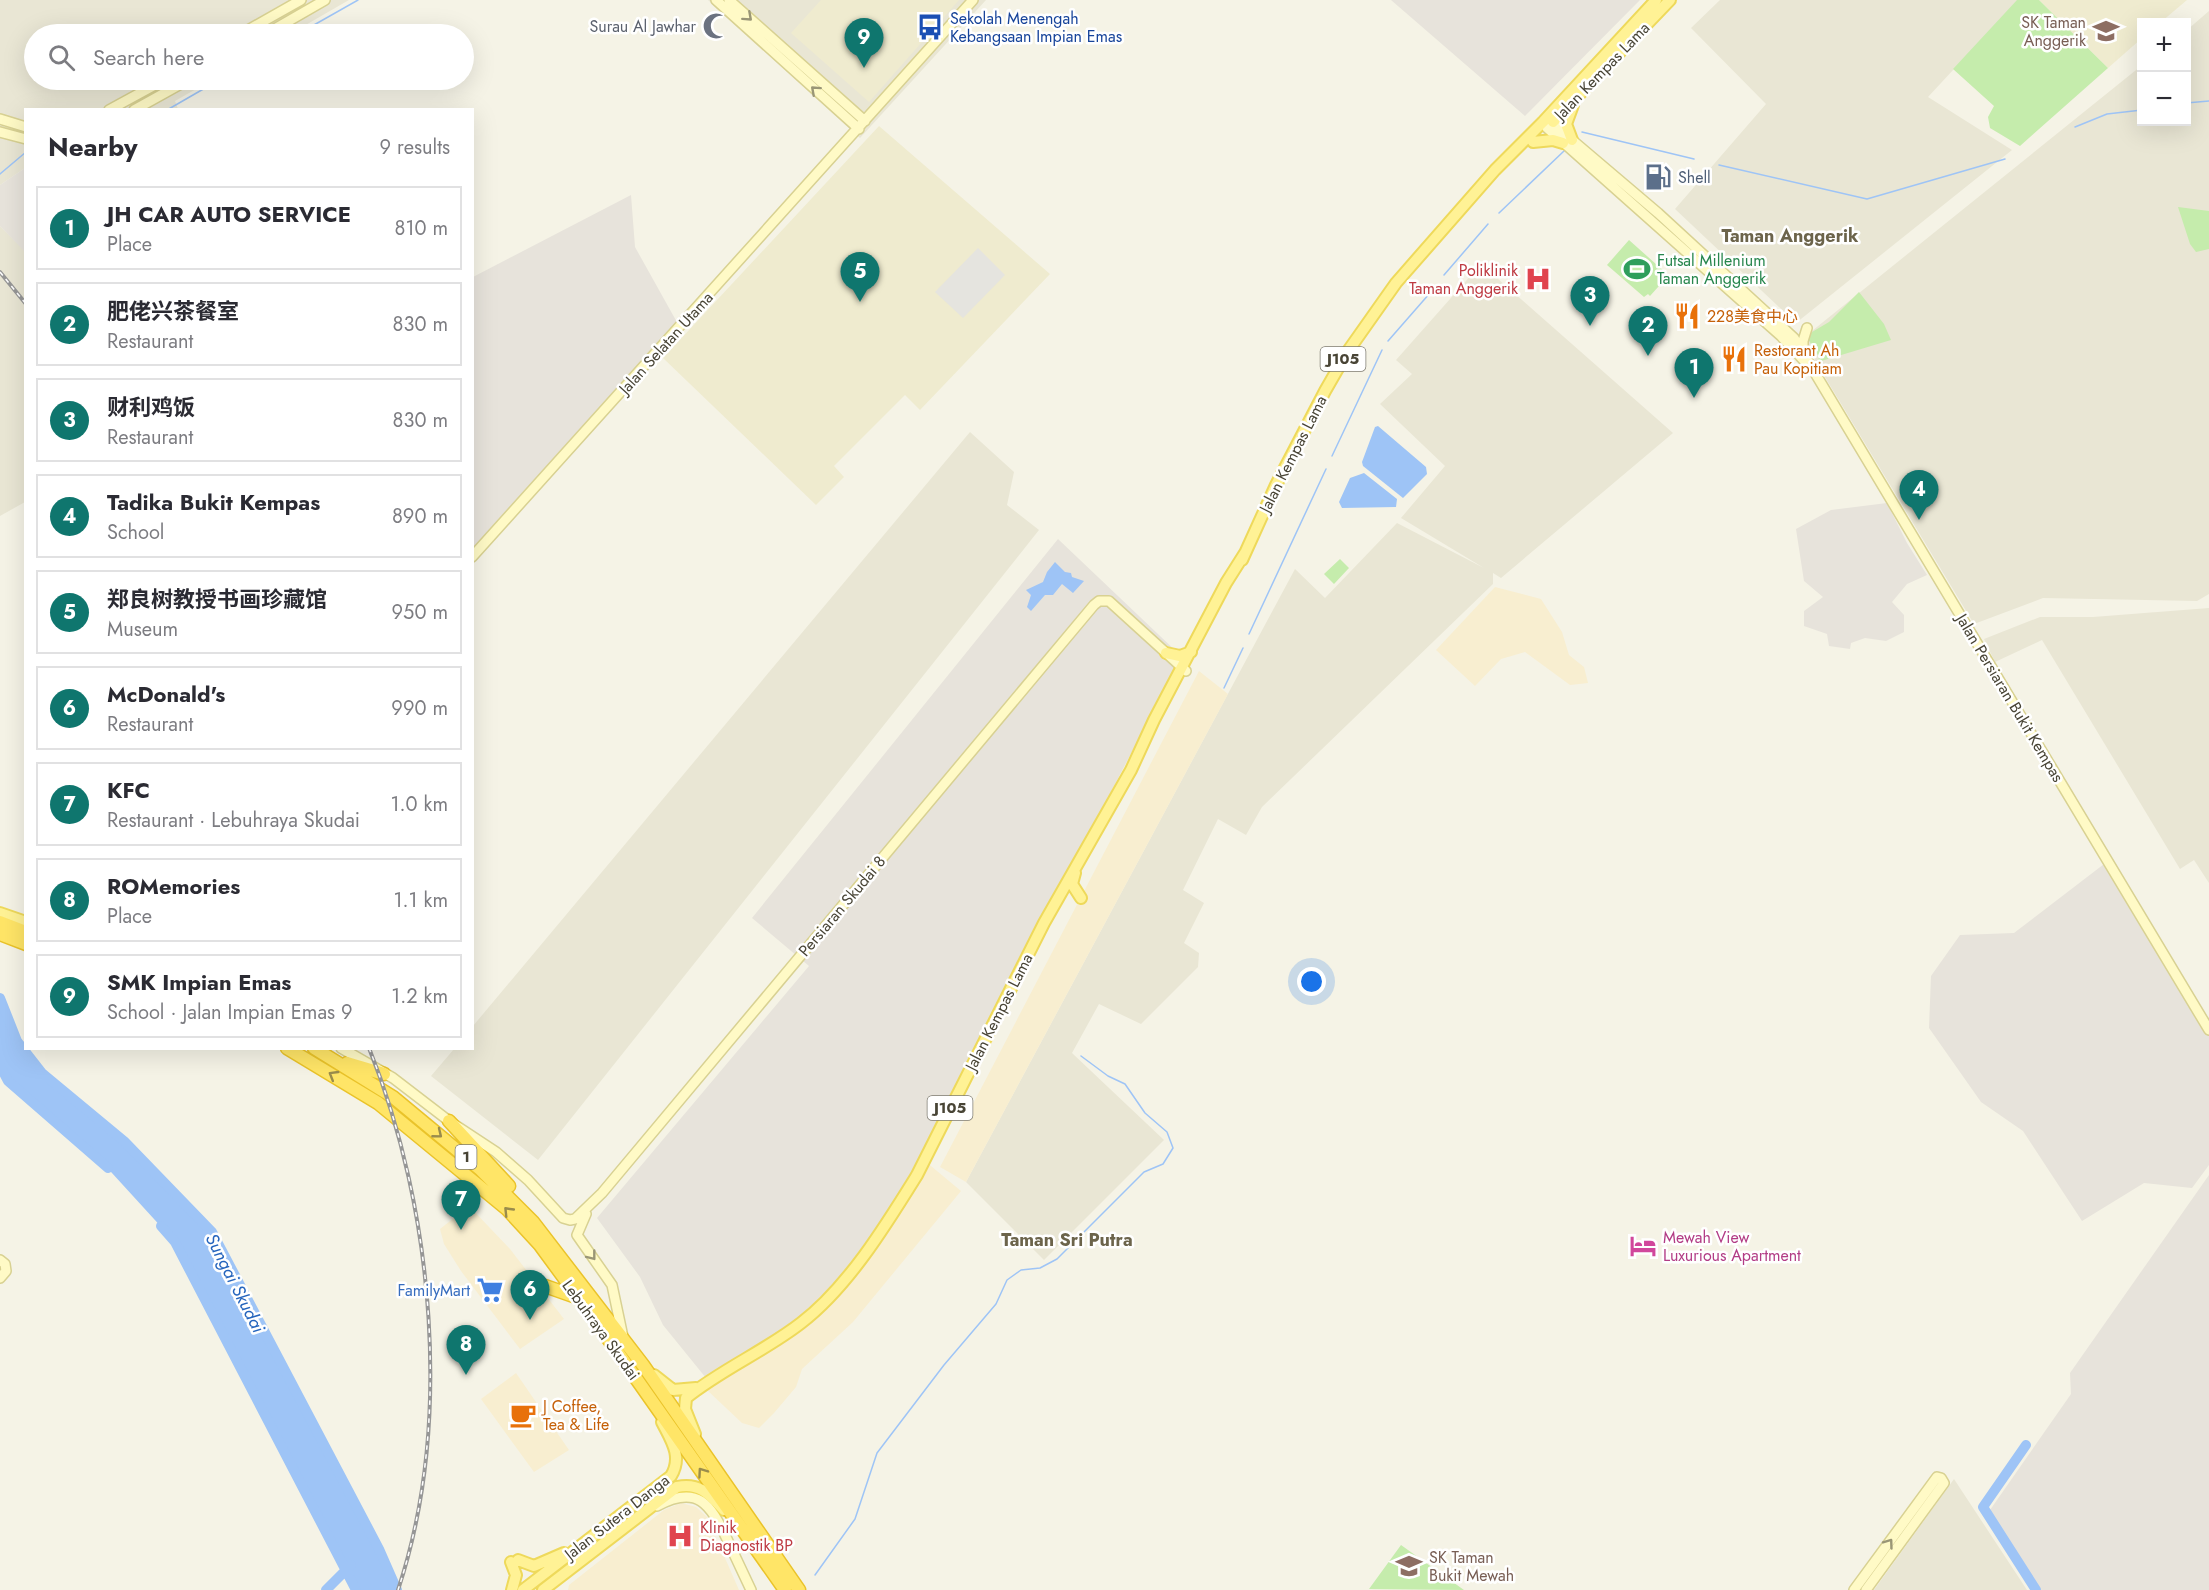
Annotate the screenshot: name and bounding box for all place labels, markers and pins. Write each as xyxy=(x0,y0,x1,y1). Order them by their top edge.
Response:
place label: Sekolah Menengah Kebangsaan Impian Emas xyxy=(950,7,1122,48)
mosque icon: Surau Al Jawhar xyxy=(701,11,731,41)
place label: SK Taman Anggerik xyxy=(2021,11,2087,52)
bus stop icon: Sekolah Menengah Kebangsaan Impian Emas xyxy=(915,12,945,42)
place label: Surau Al Jawhar xyxy=(589,15,697,38)
school or university icon: SK Taman Anggerik xyxy=(2091,16,2121,46)
pin: 9 xyxy=(844,19,884,68)
fuel station icon: Shell xyxy=(1643,162,1673,192)
place label: Shell xyxy=(1678,166,1711,189)
place label: Futsal Millenium Taman Anggerik xyxy=(1657,249,1767,290)
pin: 5 xyxy=(840,252,880,302)
sports icon: Futsal Millenium Taman Anggerik xyxy=(1622,254,1652,284)
place label: Poliklinik Taman Anggerik xyxy=(1409,259,1519,300)
hospital icon: Poliklinik Taman Anggerik xyxy=(1523,264,1553,294)
pin: 3 xyxy=(1570,276,1610,326)
restaurant icon: 228美食中心 xyxy=(1672,301,1702,331)
place label: 228美食中心 xyxy=(1707,305,1798,328)
pin: 2 xyxy=(1628,306,1668,356)
place label: Restorant Ah Pau Kopitiam xyxy=(1754,339,1842,380)
restaurant icon: Restorant Ah Pau Kopitiam xyxy=(1719,344,1749,374)
pin: 1 xyxy=(1674,348,1714,398)
pin: 4 xyxy=(1900,470,1938,520)
pin: 7 xyxy=(442,1180,480,1230)
place label: Mewah View Luxurious Apartment xyxy=(1663,1226,1801,1267)
hotel icon: Mewah View Luxurious Apartment xyxy=(1628,1231,1658,1261)
pin: 6 xyxy=(510,1270,550,1320)
supermarket icon: FamilyMart xyxy=(475,1275,505,1305)
place label: FamilyMart xyxy=(397,1279,470,1302)
pin: 8 xyxy=(446,1326,486,1375)
place label: J Coffee, Tea & Life xyxy=(541,1395,609,1436)
cafe icon: J Coffee, Tea & Life xyxy=(508,1400,538,1430)
place label: Klinik Diagnostik BP xyxy=(700,1516,793,1557)
hospital icon: Klinik Diagnostik BP xyxy=(665,1521,695,1551)
place label: SK Taman Bukit Mewah xyxy=(1429,1546,1514,1587)
school or university icon: SK Taman Bukit Mewah xyxy=(1394,1551,1424,1581)

